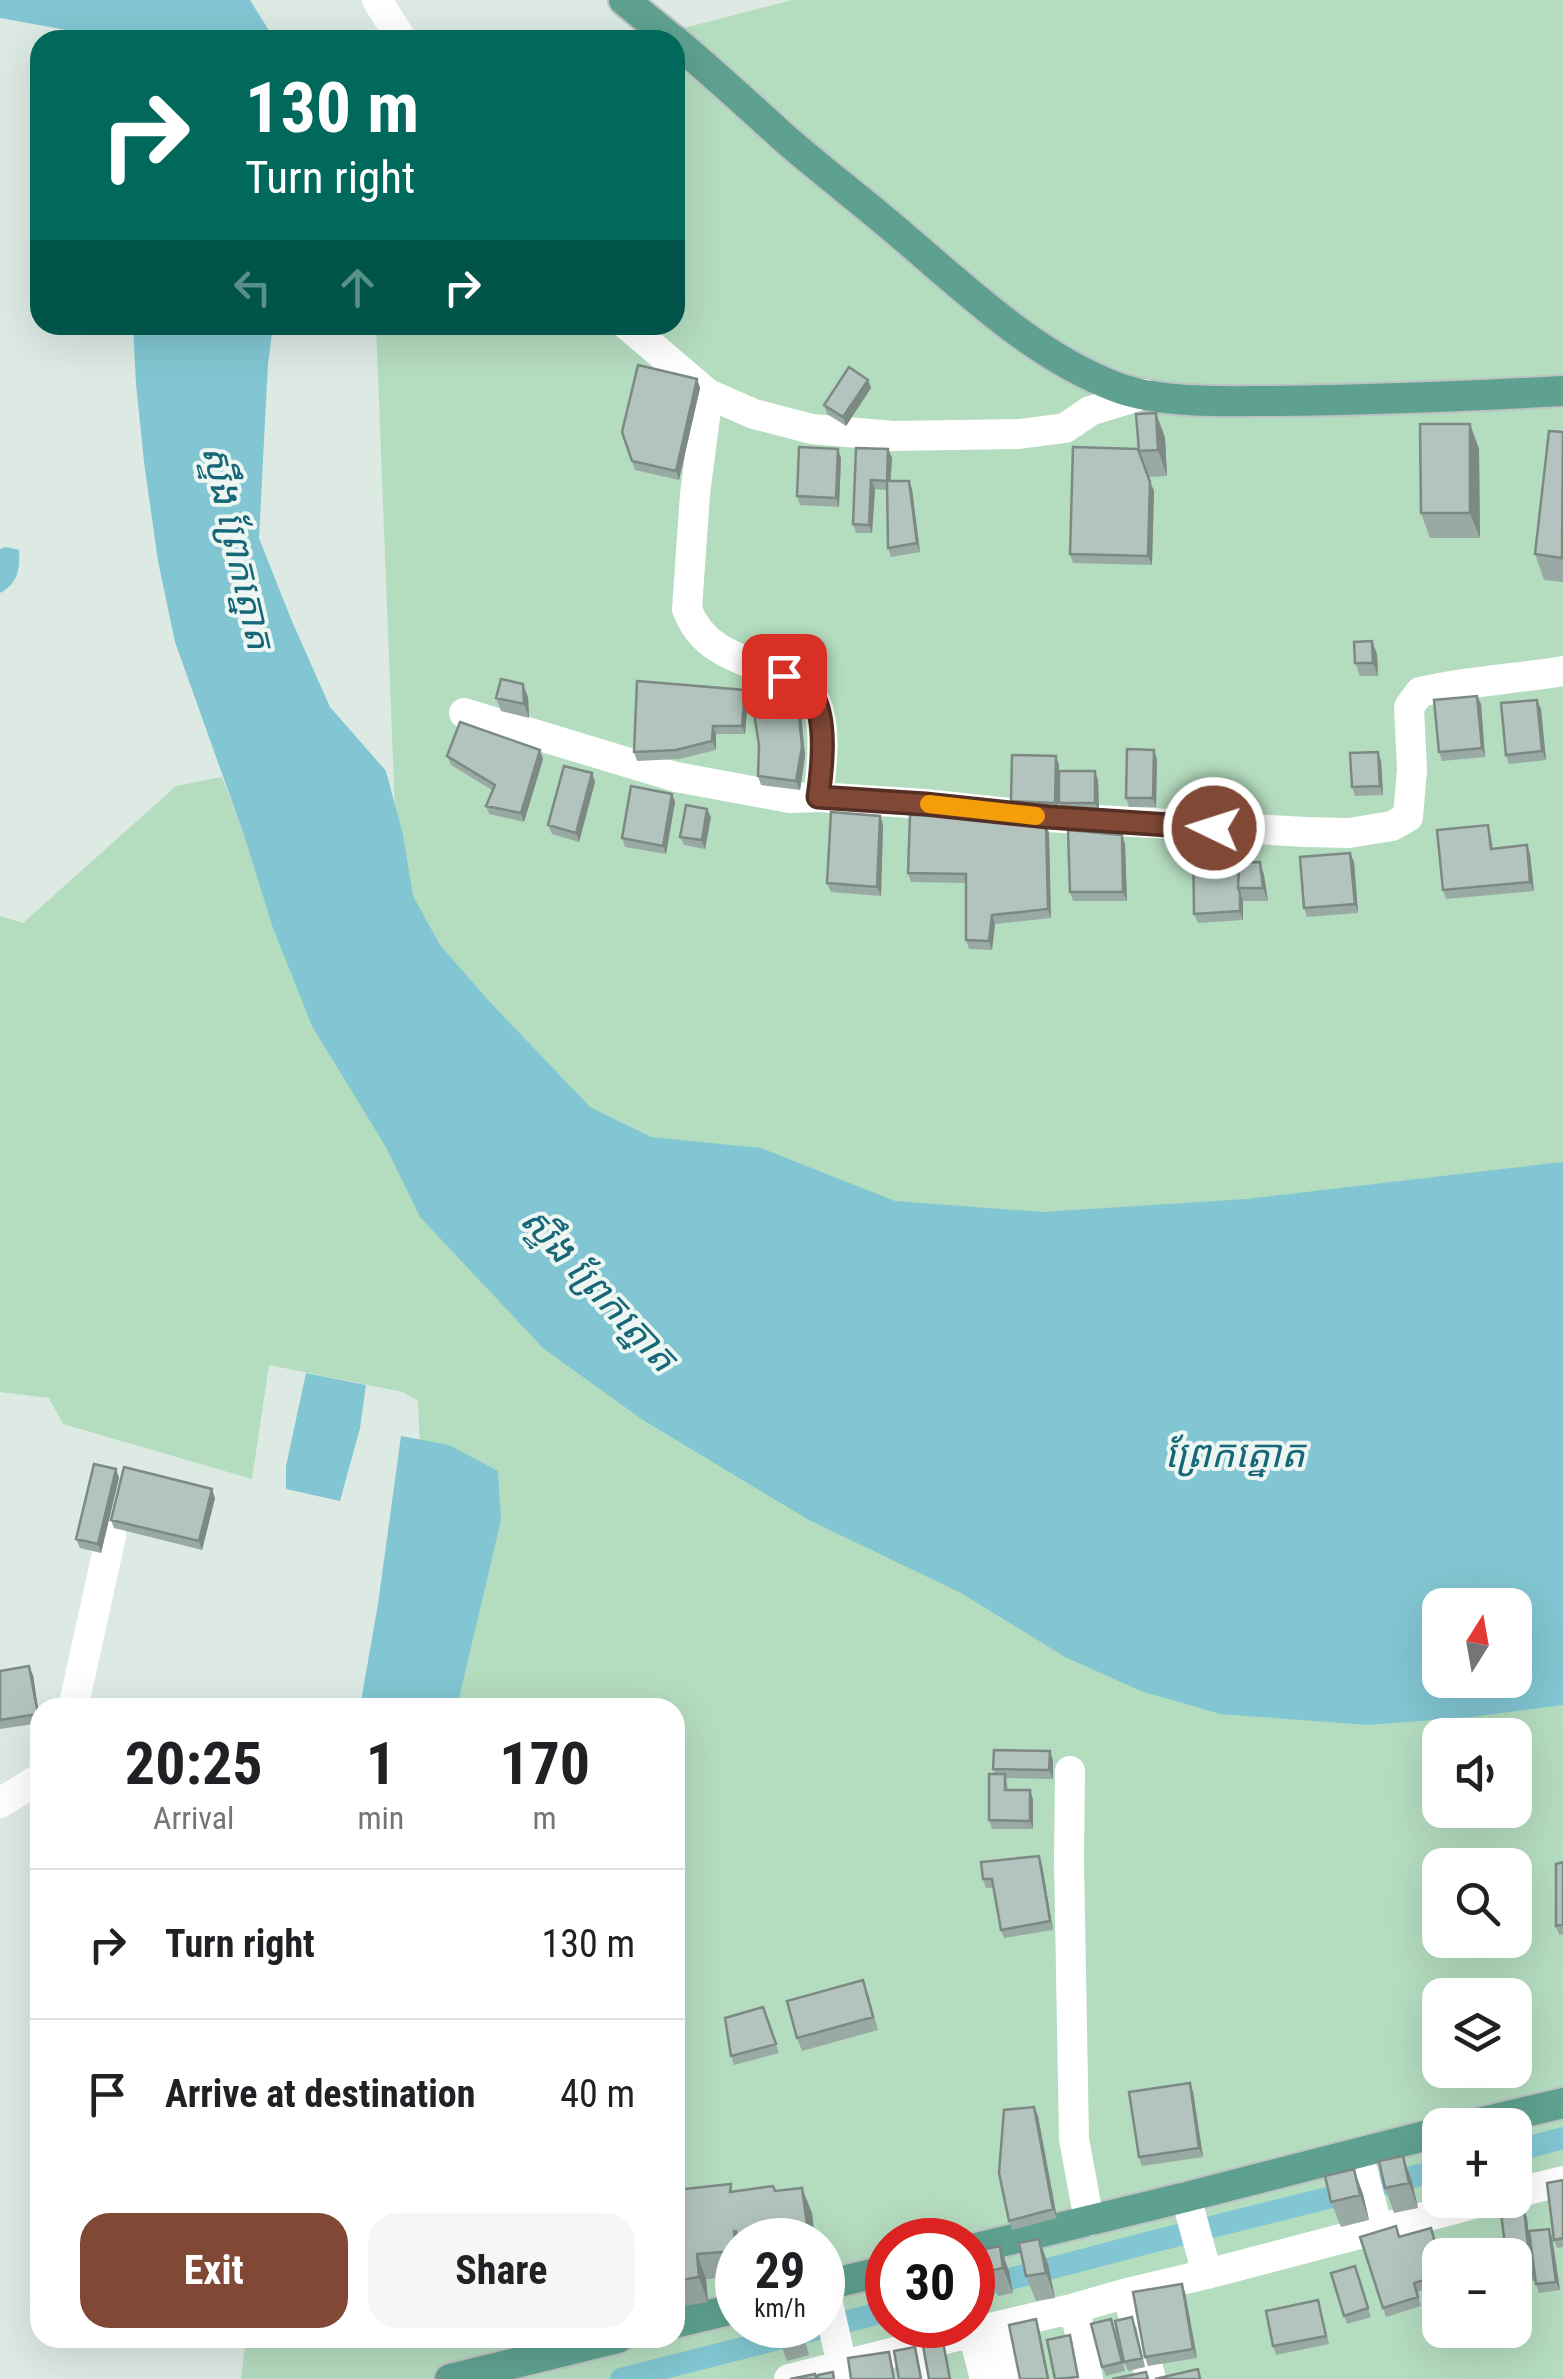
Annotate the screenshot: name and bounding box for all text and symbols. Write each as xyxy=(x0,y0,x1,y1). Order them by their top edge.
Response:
text: 130 m xyxy=(245,67,419,149)
icon: right xyxy=(80,70,210,200)
text: Turn right xyxy=(245,151,415,204)
icon: left xyxy=(225,260,280,315)
icon: ahead xyxy=(330,260,385,315)
icon: right xyxy=(435,260,490,315)
water label: ស្ទឹង ព្រែកត្នោត xyxy=(191,441,283,656)
pin xyxy=(742,634,827,719)
icon: arrive xyxy=(757,649,812,704)
position arrow xyxy=(1162,776,1266,880)
water label: ស្ទឹង ព្រែកត្នោត xyxy=(510,1198,687,1383)
water label: ព្រែកត្នោត xyxy=(1165,1432,1307,1478)
north arrow xyxy=(1422,1588,1532,1698)
map controls xyxy=(1422,1588,1532,2348)
button: sound xyxy=(1422,1718,1532,1828)
text: 20:25 xyxy=(125,1728,263,1799)
text: 1 xyxy=(366,1728,396,1799)
text: 170 xyxy=(499,1728,590,1799)
text: Arrival xyxy=(153,1799,234,1837)
text: min xyxy=(357,1799,404,1837)
text: m xyxy=(533,1799,557,1837)
button: search xyxy=(1422,1848,1532,1958)
icon: right xyxy=(80,1917,135,1972)
text: Turn right xyxy=(165,1922,315,1966)
text: 130 m xyxy=(541,1922,635,1966)
button: layers xyxy=(1422,1978,1532,2088)
icon: arrive xyxy=(80,2067,135,2122)
text: Arrive at destination xyxy=(165,2072,475,2116)
text: 40 m xyxy=(560,2072,635,2116)
button: + xyxy=(1422,2108,1532,2218)
button: Exit xyxy=(80,2213,348,2328)
button: Share xyxy=(368,2213,635,2328)
speed limit sign: 30 xyxy=(865,2218,995,2348)
button: − xyxy=(1422,2238,1532,2348)
text: 29 xyxy=(755,2242,805,2300)
text: km/h xyxy=(754,2294,806,2323)

